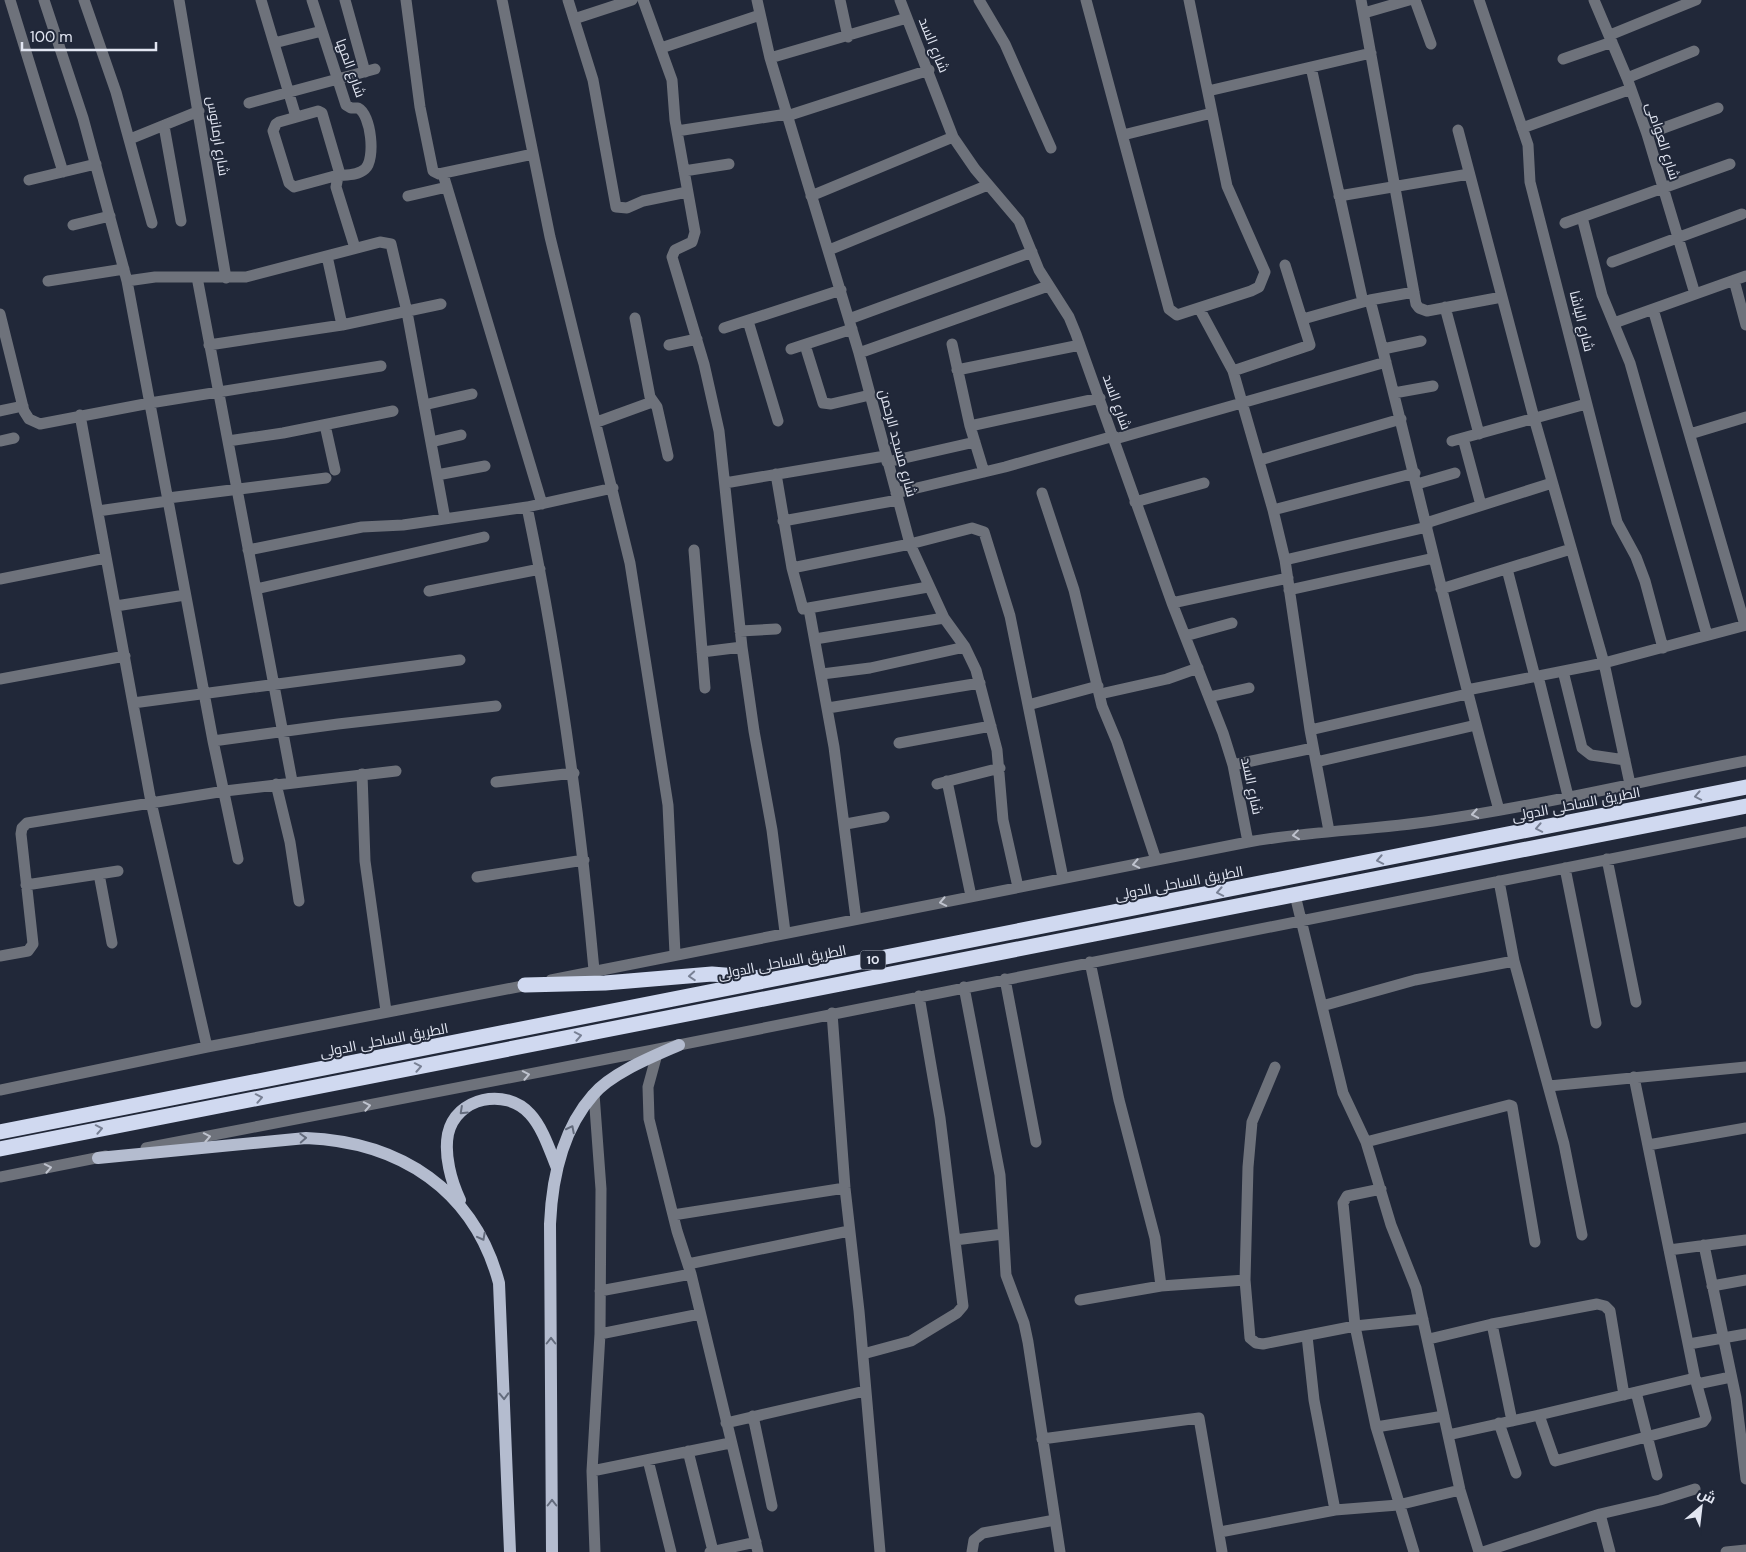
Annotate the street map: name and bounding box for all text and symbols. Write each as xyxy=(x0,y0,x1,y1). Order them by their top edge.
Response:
street label: شارع السد xyxy=(915,15,953,75)
scale bar xyxy=(22,20,156,52)
text: 100 m xyxy=(30,27,73,47)
street label: شارع المها xyxy=(332,36,370,100)
street label: شارع ارمانوس xyxy=(203,95,233,177)
street label: شارع العوامى xyxy=(1642,100,1684,182)
street label: شارع الباشا xyxy=(1566,289,1598,353)
street label: شارع السد xyxy=(1099,372,1135,432)
street label: شارع مسجد الرحمن xyxy=(875,387,921,499)
street label: شارع السد xyxy=(1237,756,1267,816)
street label: الطريق الساحلى الدولى xyxy=(1510,783,1642,825)
one-way arrow xyxy=(1694,791,1703,801)
one-way arrow xyxy=(1471,809,1479,819)
one-way arrow xyxy=(1534,823,1543,833)
one-way arrow xyxy=(1292,829,1300,840)
one-way arrow xyxy=(1375,855,1384,865)
one-way arrow xyxy=(1132,858,1141,869)
street label: الطريق الساحلى الدولى xyxy=(1113,862,1245,904)
one-way arrow xyxy=(1216,886,1225,897)
one-way arrow xyxy=(938,896,947,906)
street label: الطريق الساحلى الدولى xyxy=(716,941,848,983)
road number: 10 xyxy=(860,950,886,970)
one-way arrow xyxy=(688,970,696,981)
street label: الطريق الساحلى الدولى xyxy=(318,1019,450,1061)
one-way arrow xyxy=(573,1031,582,1041)
one-way arrow xyxy=(414,1062,423,1073)
one-way arrow xyxy=(522,1070,531,1080)
one-way arrow xyxy=(254,1093,263,1104)
one-way arrow xyxy=(362,1101,371,1111)
one-way arrow xyxy=(460,1105,469,1114)
one-way arrow xyxy=(95,1125,104,1135)
one-way arrow xyxy=(565,1125,575,1134)
one-way arrow xyxy=(203,1132,212,1142)
one-way arrow xyxy=(299,1133,307,1144)
one-way arrow xyxy=(43,1163,52,1173)
one-way arrow xyxy=(476,1232,486,1241)
one-way arrow xyxy=(546,1337,556,1344)
one-way arrow xyxy=(498,1392,509,1400)
north arrow xyxy=(1676,1482,1726,1532)
text: ش xyxy=(1695,1483,1719,1508)
one-way arrow xyxy=(547,1499,557,1507)

